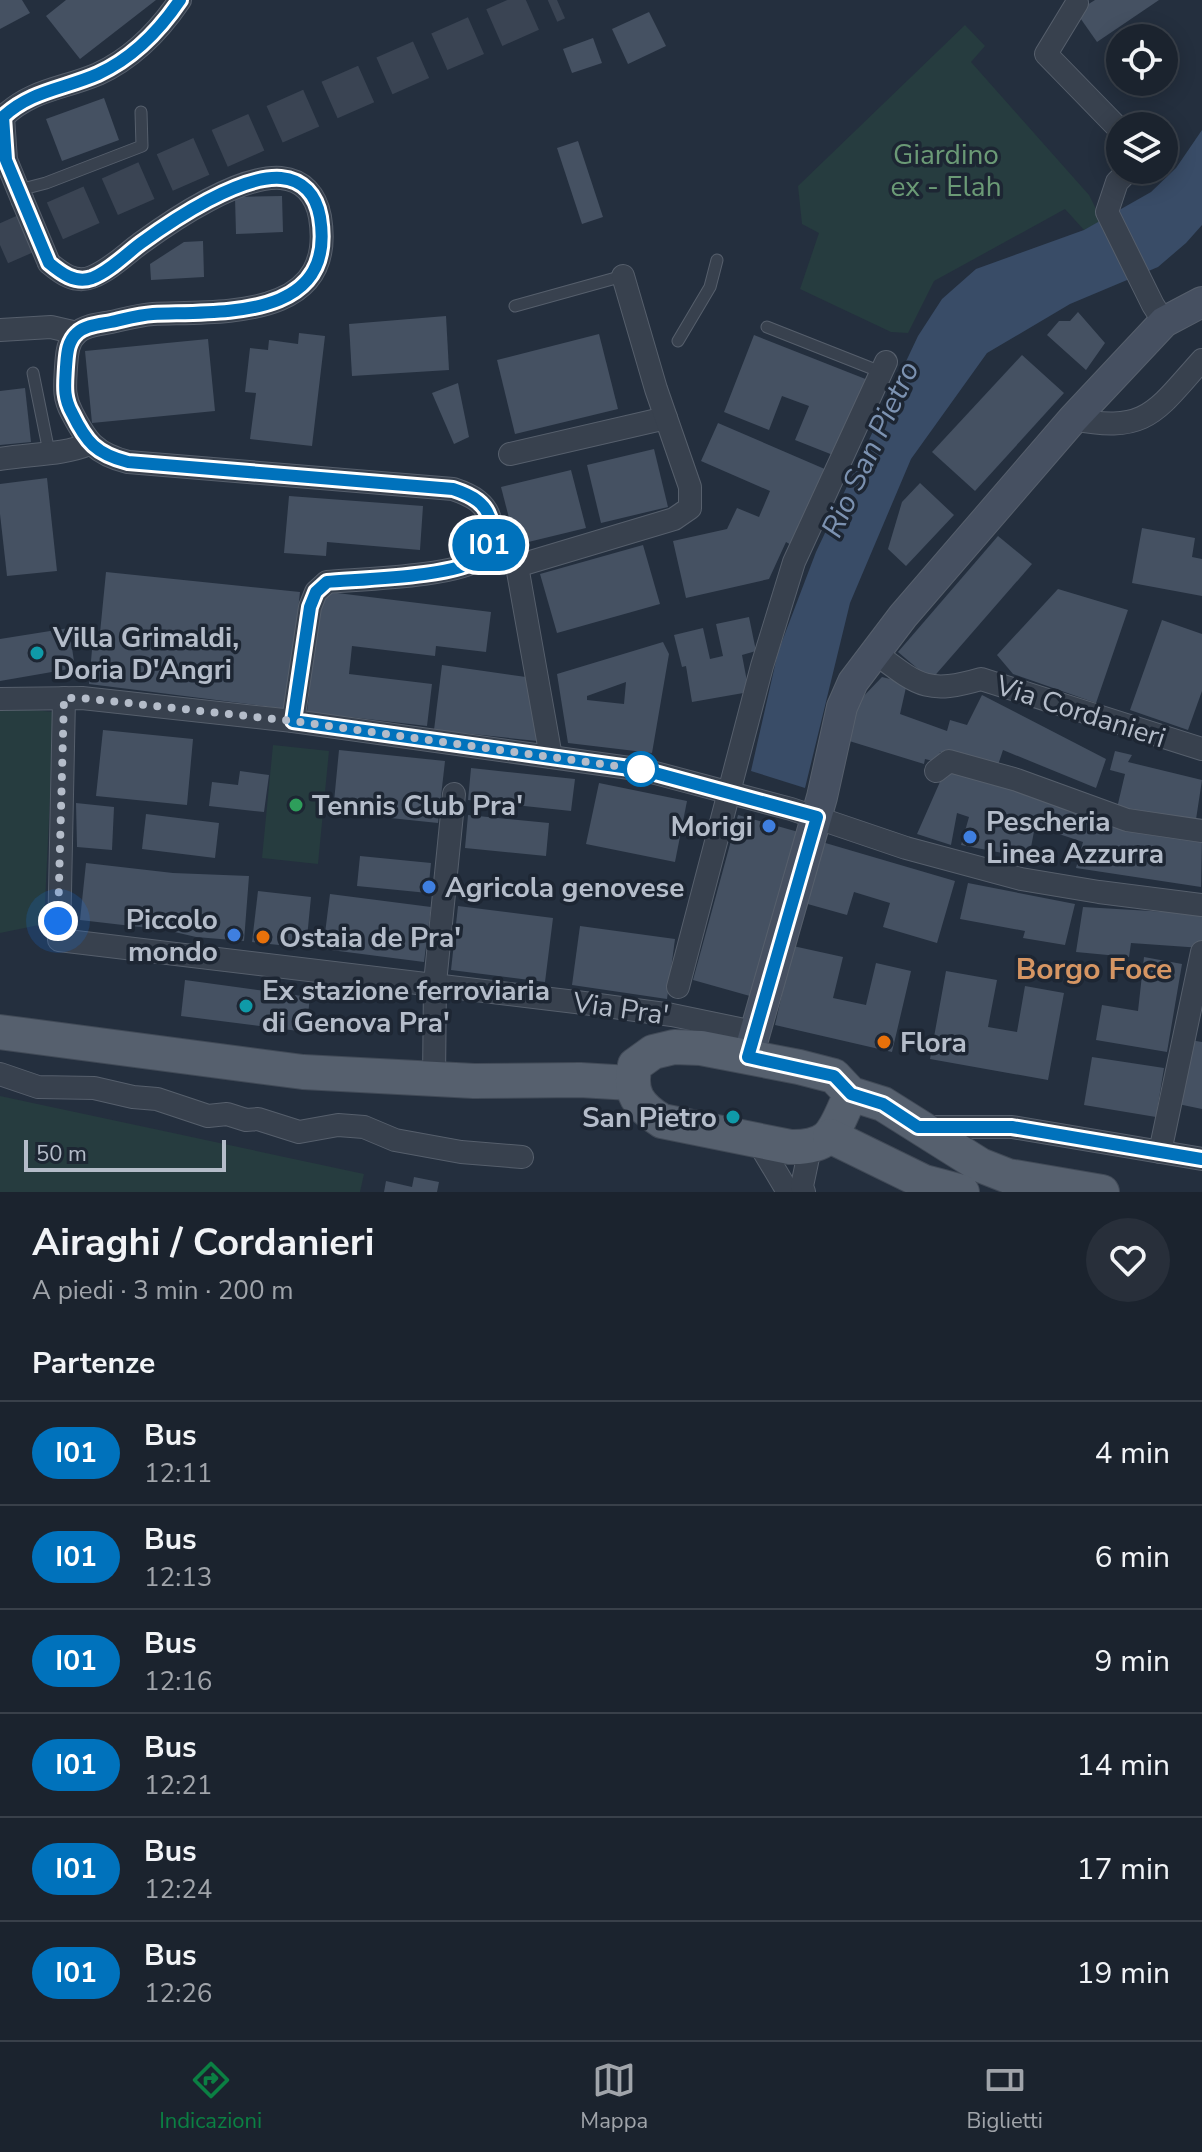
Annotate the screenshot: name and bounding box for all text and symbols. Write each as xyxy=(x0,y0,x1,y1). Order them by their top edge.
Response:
map controls xyxy=(1106,24,1178,184)
button: locate xyxy=(1106,24,1178,96)
button: layers xyxy=(1106,112,1178,184)
park label: Giardino ex - Elah xyxy=(890,136,1002,206)
water label: Rio San Pietro xyxy=(812,354,929,544)
line badge: I01 xyxy=(443,519,535,571)
text: I01 xyxy=(468,526,510,564)
place label: Villa Grimaldi, Doria D'Angri xyxy=(52,619,239,689)
marker: Villa Grimaldi, Doria D'Angri xyxy=(28,644,46,662)
street label: Via Cordanieri xyxy=(990,666,1170,757)
unlabelled marker xyxy=(624,752,658,786)
place label: Tennis Club Pra' xyxy=(312,787,523,825)
marker: Tennis Club Pra' xyxy=(287,796,305,814)
place label: Pescheria Linea Azzurra xyxy=(986,803,1164,873)
place label: Morigi xyxy=(670,808,753,846)
marker: Morigi xyxy=(760,817,778,835)
marker: Pescheria Linea Azzurra xyxy=(961,828,979,846)
place label: Agricola genovese xyxy=(445,869,684,907)
marker: Agricola genovese xyxy=(420,878,438,896)
your location xyxy=(38,901,78,941)
place label: Piccolo mondo xyxy=(126,901,218,971)
place label: Ostaia de Pra' xyxy=(279,919,461,957)
marker: Piccolo mondo xyxy=(225,926,243,944)
marker: Ostaia de Pra' xyxy=(254,928,272,946)
district label: Borgo Foce xyxy=(1016,949,1172,990)
place label: Ex stazione ferroviaria di Genova Pra' xyxy=(262,972,550,1042)
street label: Via Pra' xyxy=(570,983,671,1034)
marker: Ex stazione ferroviaria di Genova Pra' xyxy=(237,997,255,1015)
place label: Flora xyxy=(900,1024,967,1062)
marker: Flora xyxy=(875,1033,893,1051)
place label: San Pietro xyxy=(582,1099,717,1137)
marker: San Pietro xyxy=(724,1108,742,1126)
scale bar xyxy=(24,1136,226,1172)
text: 50 m xyxy=(36,1139,87,1169)
text: Airaghi / Cordanieri xyxy=(32,1217,374,1268)
button: heart xyxy=(1086,1218,1170,1302)
text: A piedi · 3 min · 200 m xyxy=(32,1273,294,1308)
text: Partenze xyxy=(32,1343,155,1384)
text: Bus xyxy=(144,1415,197,1456)
text: 4 min xyxy=(1095,1433,1170,1474)
text: I01 xyxy=(55,1434,97,1472)
text: 12:11 xyxy=(144,1456,212,1491)
text: Bus xyxy=(144,1519,197,1560)
text: 6 min xyxy=(1095,1537,1170,1578)
text: I01 xyxy=(55,1538,97,1576)
text: 12:13 xyxy=(144,1560,212,1595)
text: Bus xyxy=(144,1623,197,1664)
text: 9 min xyxy=(1095,1641,1170,1682)
text: I01 xyxy=(55,1642,97,1680)
text: 12:16 xyxy=(144,1664,212,1699)
text: Bus xyxy=(144,1727,197,1768)
text: 14 min xyxy=(1077,1745,1170,1786)
text: I01 xyxy=(55,1746,97,1784)
text: 12:21 xyxy=(144,1768,212,1803)
text: Bus xyxy=(144,1831,197,1872)
text: 17 min xyxy=(1077,1849,1170,1890)
text: I01 xyxy=(55,1850,97,1888)
text: 12:24 xyxy=(144,1872,212,1907)
text: Bus xyxy=(144,1935,197,1976)
text: 19 min xyxy=(1077,1953,1170,1994)
text: I01 xyxy=(55,1954,97,1992)
text: 12:26 xyxy=(144,1976,212,2011)
tab: Indicazioni xyxy=(159,2058,262,2136)
tab: Mappa xyxy=(580,2058,648,2136)
tab: Biglietti xyxy=(966,2058,1043,2136)

